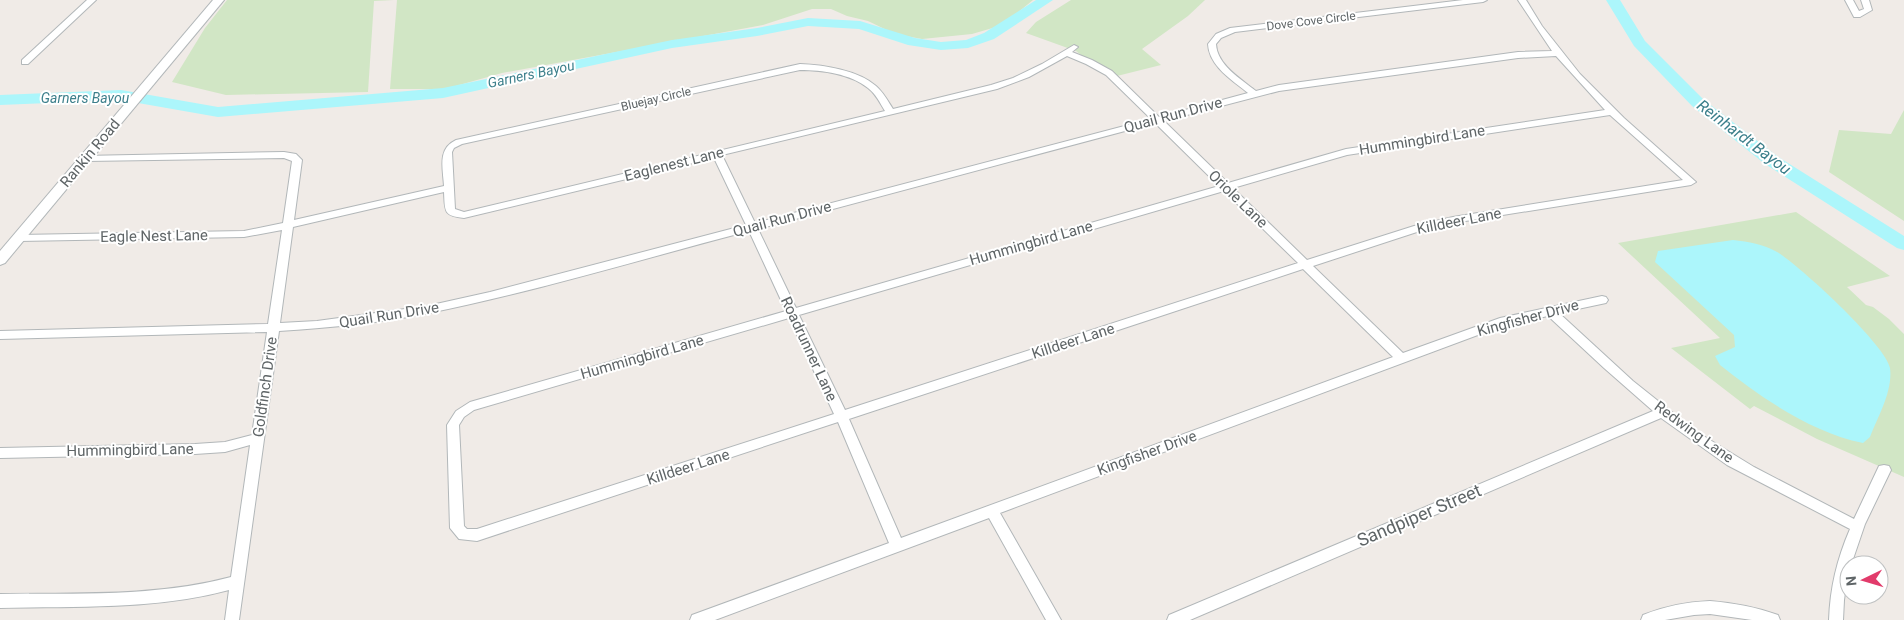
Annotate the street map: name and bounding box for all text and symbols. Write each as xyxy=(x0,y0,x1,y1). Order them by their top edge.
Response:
street label: Dove Cove Circle xyxy=(1266,9,1356,33)
water label: Garners Bayou xyxy=(486,57,576,91)
street label: Bluejay Circle xyxy=(620,84,692,114)
water label: Garners Bayou xyxy=(41,90,130,106)
street label: Quail Run Drive xyxy=(1122,93,1224,137)
water label: Reinhardt Bayou xyxy=(1693,96,1795,179)
street label: Rankin Road xyxy=(56,115,124,191)
street label: Hummingbird Lane xyxy=(1358,121,1486,159)
street label: Eaglenest Lane xyxy=(622,143,726,185)
street label: Oriole Lane xyxy=(1205,166,1271,232)
street label: Quail Run Drive xyxy=(731,197,833,241)
street label: Killdeer Lane xyxy=(1415,204,1503,238)
street label: Hummingbird Lane xyxy=(967,217,1095,269)
street label: Eagle Nest Lane xyxy=(100,226,208,246)
street label: Roadrunner Lane xyxy=(777,294,841,404)
street label: Kingfisher Drive xyxy=(1475,296,1581,340)
street label: Quail Run Drive xyxy=(338,298,440,332)
street label: Killdeer Lane xyxy=(1029,319,1117,363)
street label: Hummingbird Lane xyxy=(578,331,706,383)
street label: Goldfinch Drive xyxy=(249,336,281,438)
street label: Redwing Lane xyxy=(1651,397,1737,467)
street label: Kingfisher Drive xyxy=(1095,427,1199,479)
street label: Hummingbird Lane xyxy=(66,440,194,460)
street label: Killdeer Lane xyxy=(644,445,732,489)
street label: Sandpiper Street xyxy=(1354,479,1484,551)
north arrow xyxy=(1839,555,1889,605)
text: N xyxy=(1843,576,1859,587)

